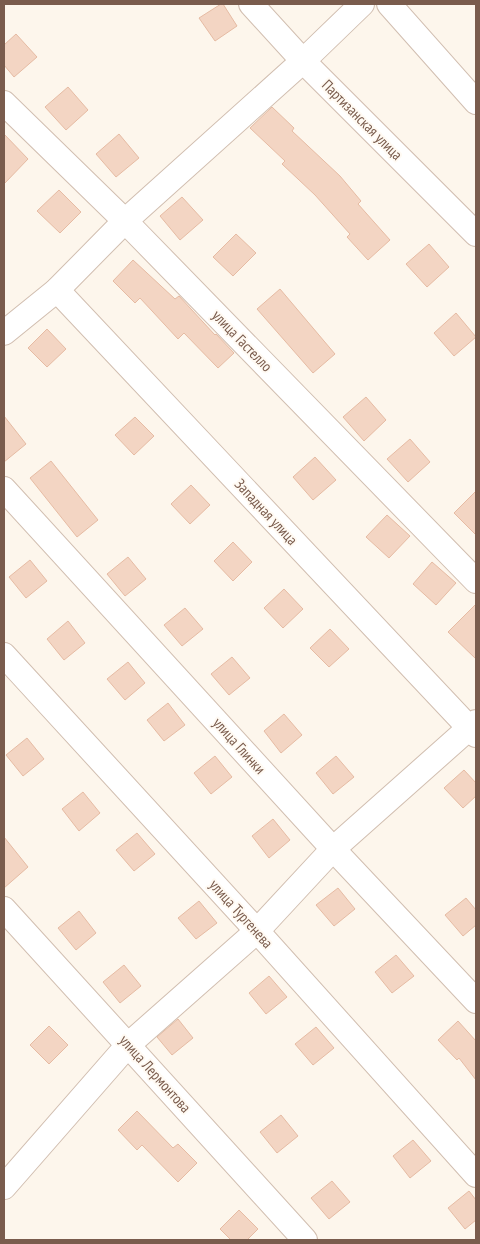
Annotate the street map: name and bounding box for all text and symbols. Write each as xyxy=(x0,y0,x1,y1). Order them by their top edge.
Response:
street label: Партизанская улица xyxy=(318,75,407,164)
street label: улица Гастелло xyxy=(208,306,276,375)
street label: Западная улица xyxy=(231,475,302,549)
street label: улица Глинки xyxy=(209,713,270,778)
street label: улица Тургенева xyxy=(206,875,277,952)
street label: улица Лермонтова xyxy=(115,1031,195,1117)

